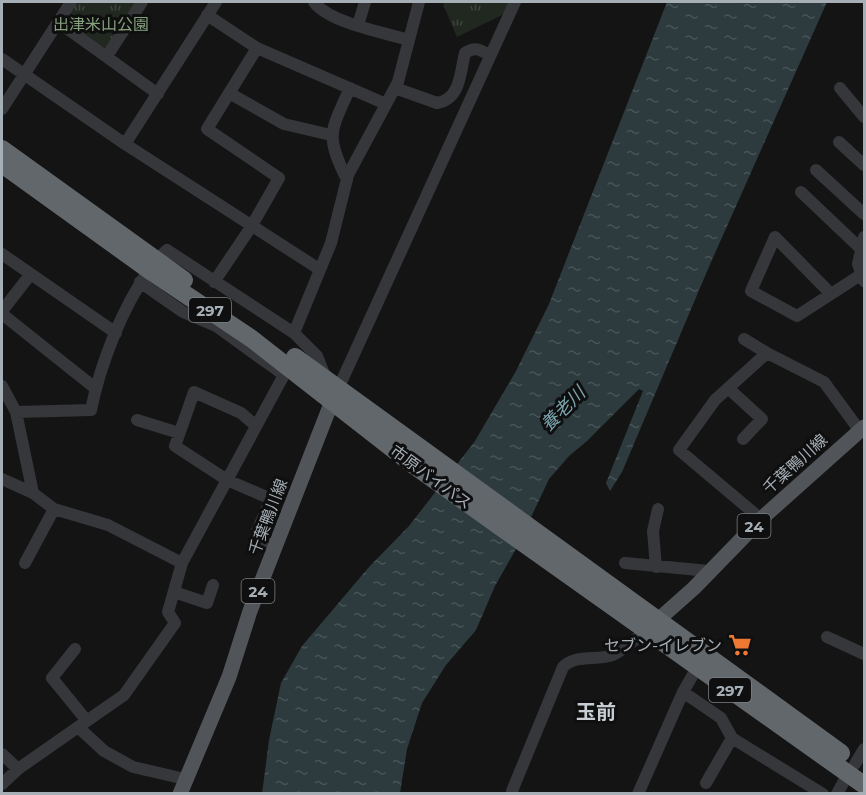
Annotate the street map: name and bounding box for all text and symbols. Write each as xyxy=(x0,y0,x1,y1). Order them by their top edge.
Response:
park label: 出津米山公園 xyxy=(53,15,149,34)
road number: 297 xyxy=(189,298,231,322)
water label: 養老川 xyxy=(536,381,591,436)
street label: 千葉鴨川線 xyxy=(759,430,831,498)
street label: 市原バイパス xyxy=(387,441,475,513)
street label: 千葉鴨川線 xyxy=(245,476,291,558)
road number: 24 xyxy=(738,514,771,538)
road number: 24 xyxy=(242,579,274,603)
supermarket icon: セブン-イレブン xyxy=(727,632,753,658)
place label: セブン-イレブン xyxy=(604,636,722,655)
road number: 297 xyxy=(709,678,751,702)
district label: 玉前 xyxy=(576,700,616,724)

